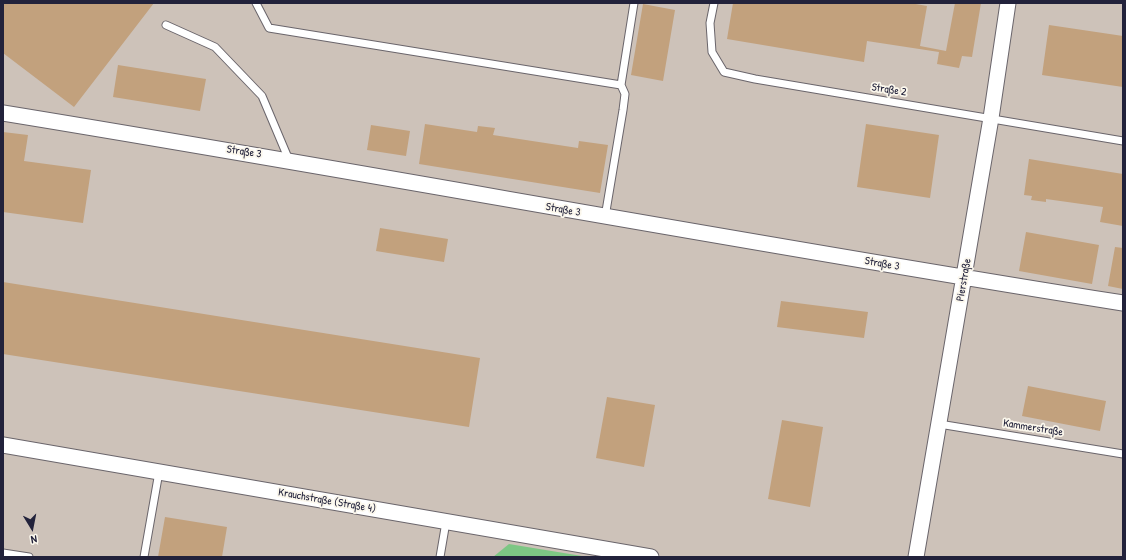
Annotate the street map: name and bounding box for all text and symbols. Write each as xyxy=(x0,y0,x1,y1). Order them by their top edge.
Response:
street label: Straße 2 xyxy=(871,81,907,99)
street label: Straße 3 xyxy=(226,143,262,161)
street label: Straße 3 xyxy=(545,200,581,220)
street label: Straße 3 xyxy=(864,254,900,274)
street label: Pierstraße xyxy=(954,258,974,302)
street label: Kammerstraße xyxy=(1002,417,1064,439)
street label: Krauchstraße (Straße 4) xyxy=(277,486,377,516)
north arrow xyxy=(12,508,52,548)
text: N xyxy=(30,532,38,547)

